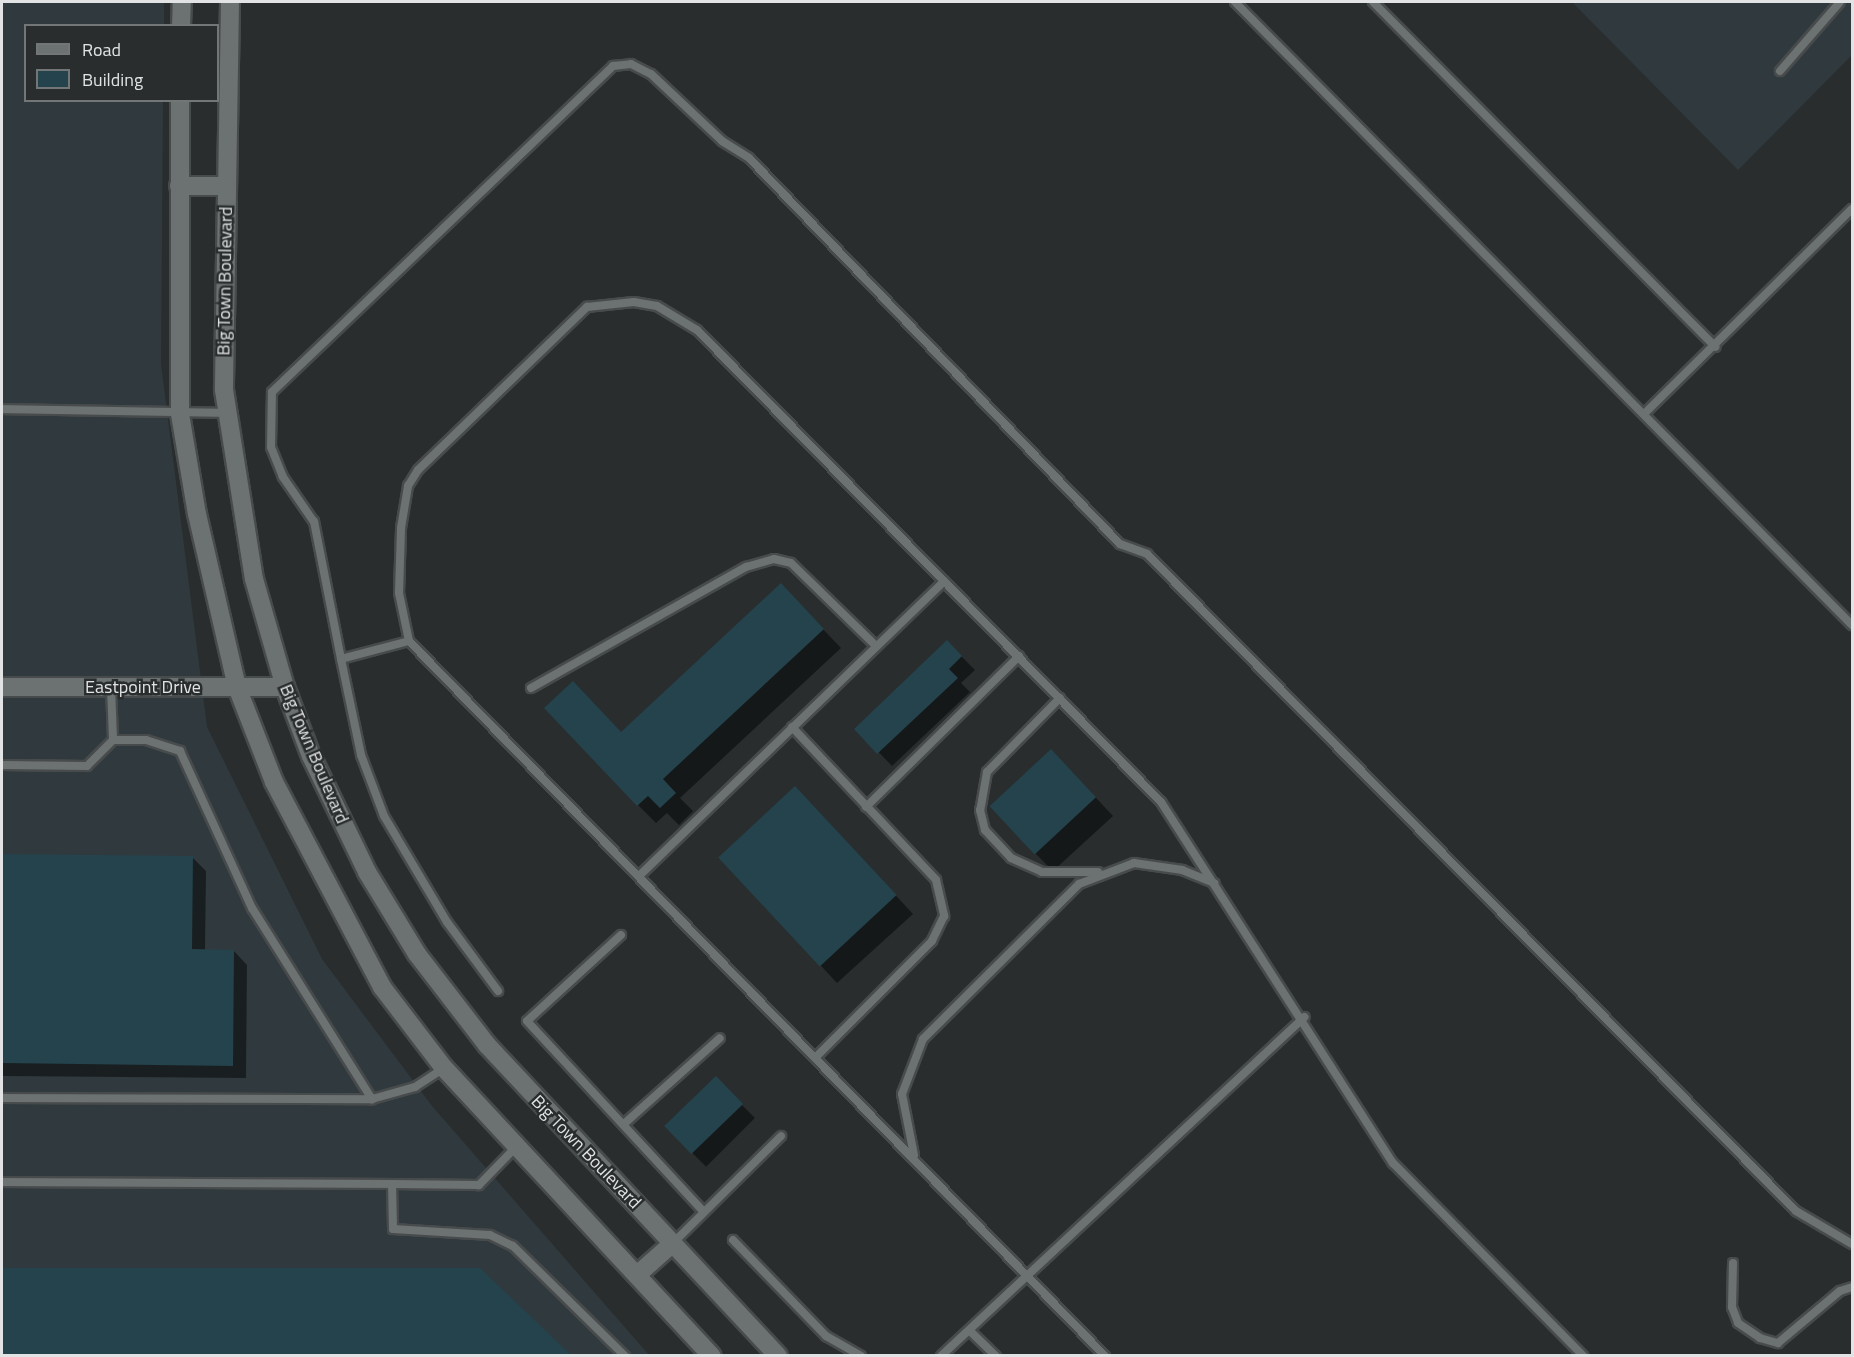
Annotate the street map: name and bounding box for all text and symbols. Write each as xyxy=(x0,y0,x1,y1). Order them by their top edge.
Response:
legend xyxy=(24,24,219,102)
text: Road xyxy=(82,36,121,63)
text: Building xyxy=(82,66,143,93)
street label: Big Town Boulevard xyxy=(213,206,237,356)
street label: Eastpoint Drive xyxy=(85,676,201,698)
street label: Big Town Boulevard xyxy=(275,681,353,827)
street label: Big Town Boulevard xyxy=(526,1091,646,1213)

